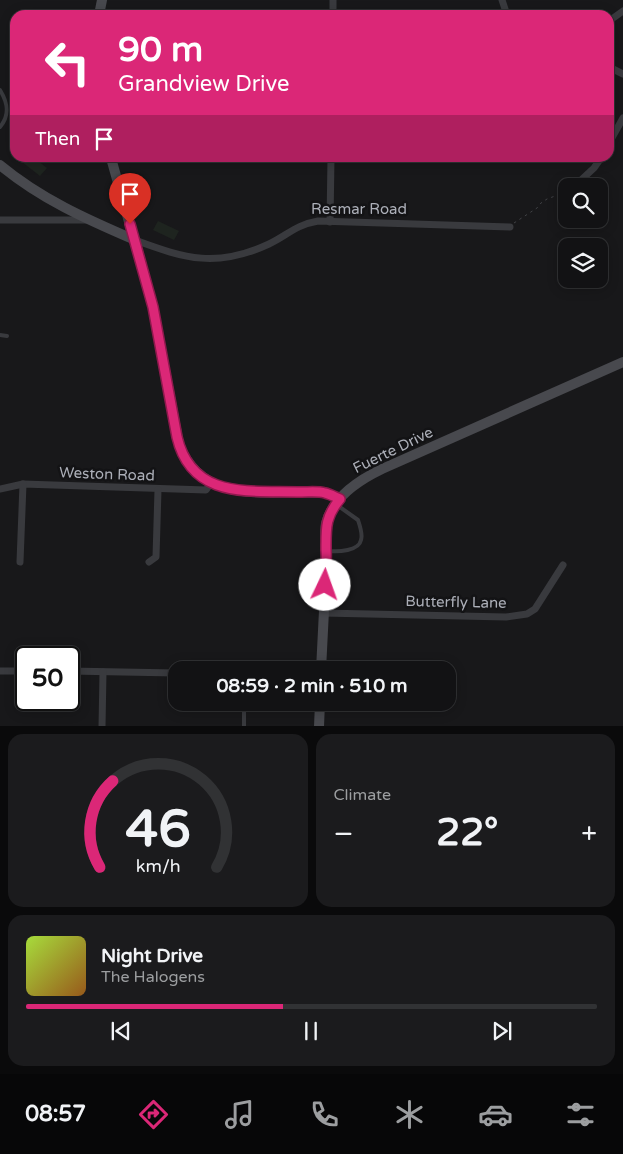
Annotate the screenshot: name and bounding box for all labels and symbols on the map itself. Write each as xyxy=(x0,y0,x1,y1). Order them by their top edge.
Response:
pin xyxy=(109,173,151,224)
street label: Resmar Road xyxy=(311,200,407,218)
street label: Fuerte Drive xyxy=(350,423,436,477)
street label: Weston Road xyxy=(59,463,155,485)
position arrow xyxy=(298,558,350,610)
street label: Butterfly Lane xyxy=(405,592,507,612)
speed limit sign: 50 xyxy=(15,646,80,711)

